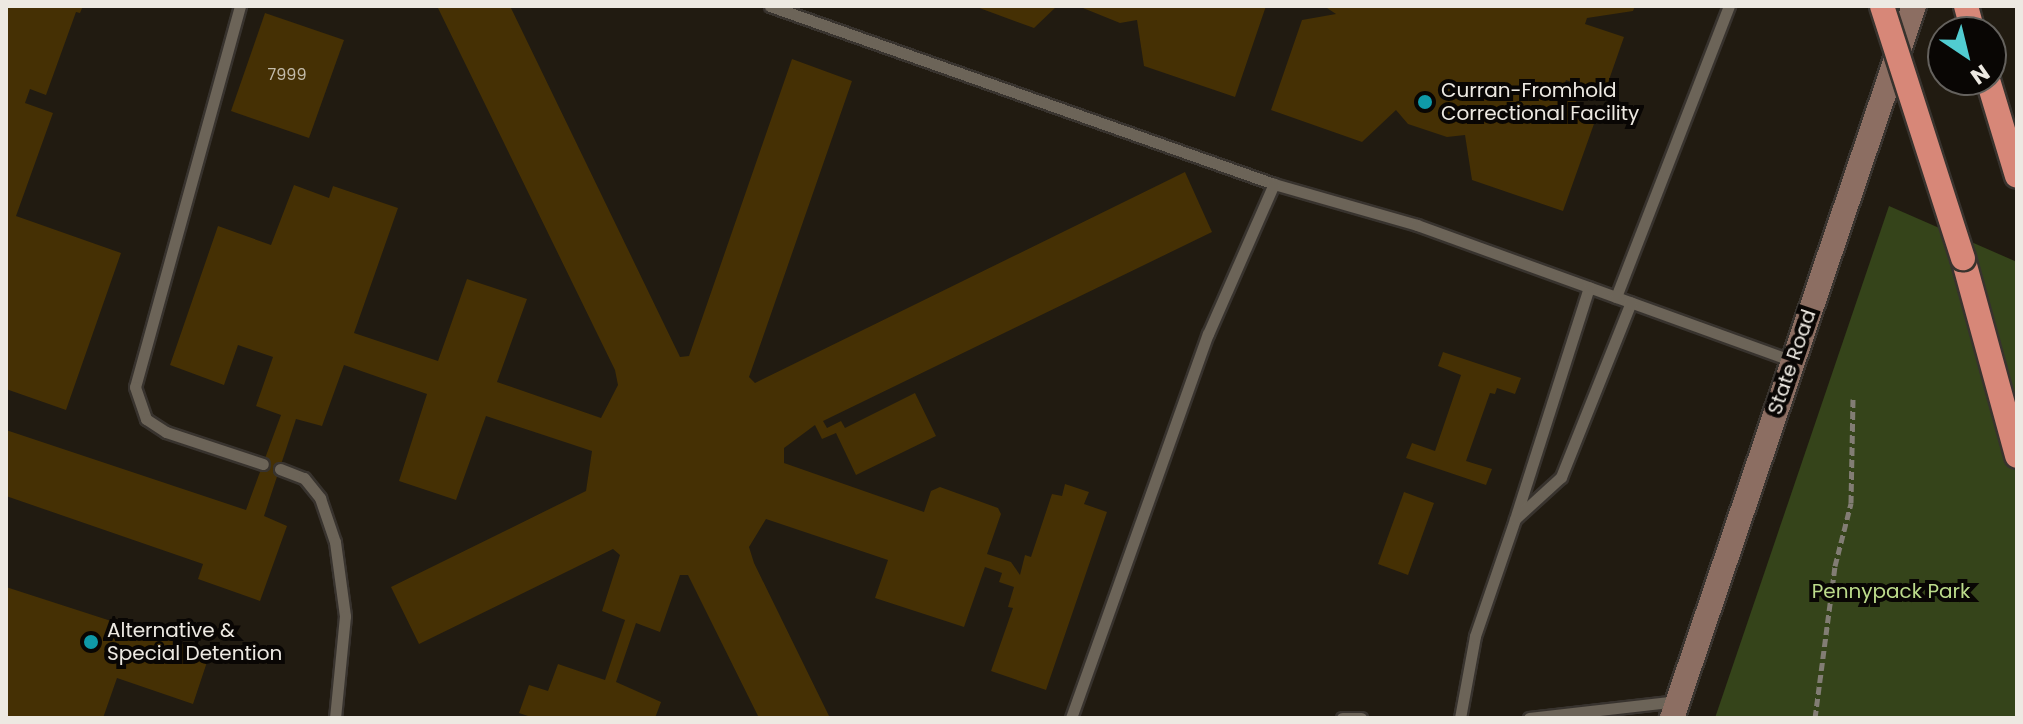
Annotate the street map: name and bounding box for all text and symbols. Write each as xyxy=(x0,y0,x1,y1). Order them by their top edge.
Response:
north arrow xyxy=(1927,16,2007,96)
text: N xyxy=(1964,57,1996,92)
house number: 7999 xyxy=(268,65,306,85)
place label: Curran-Fromhold Correctional Facility xyxy=(1441,78,1639,125)
marker: Curran-Fromhold Correctional Facility xyxy=(1416,93,1434,111)
street label: State Road xyxy=(1763,306,1821,418)
park label: Pennypack Park xyxy=(1812,579,1970,603)
place label: Alternative & Special Detention xyxy=(107,618,282,665)
marker: Alternative & Special Detention xyxy=(82,633,100,651)

